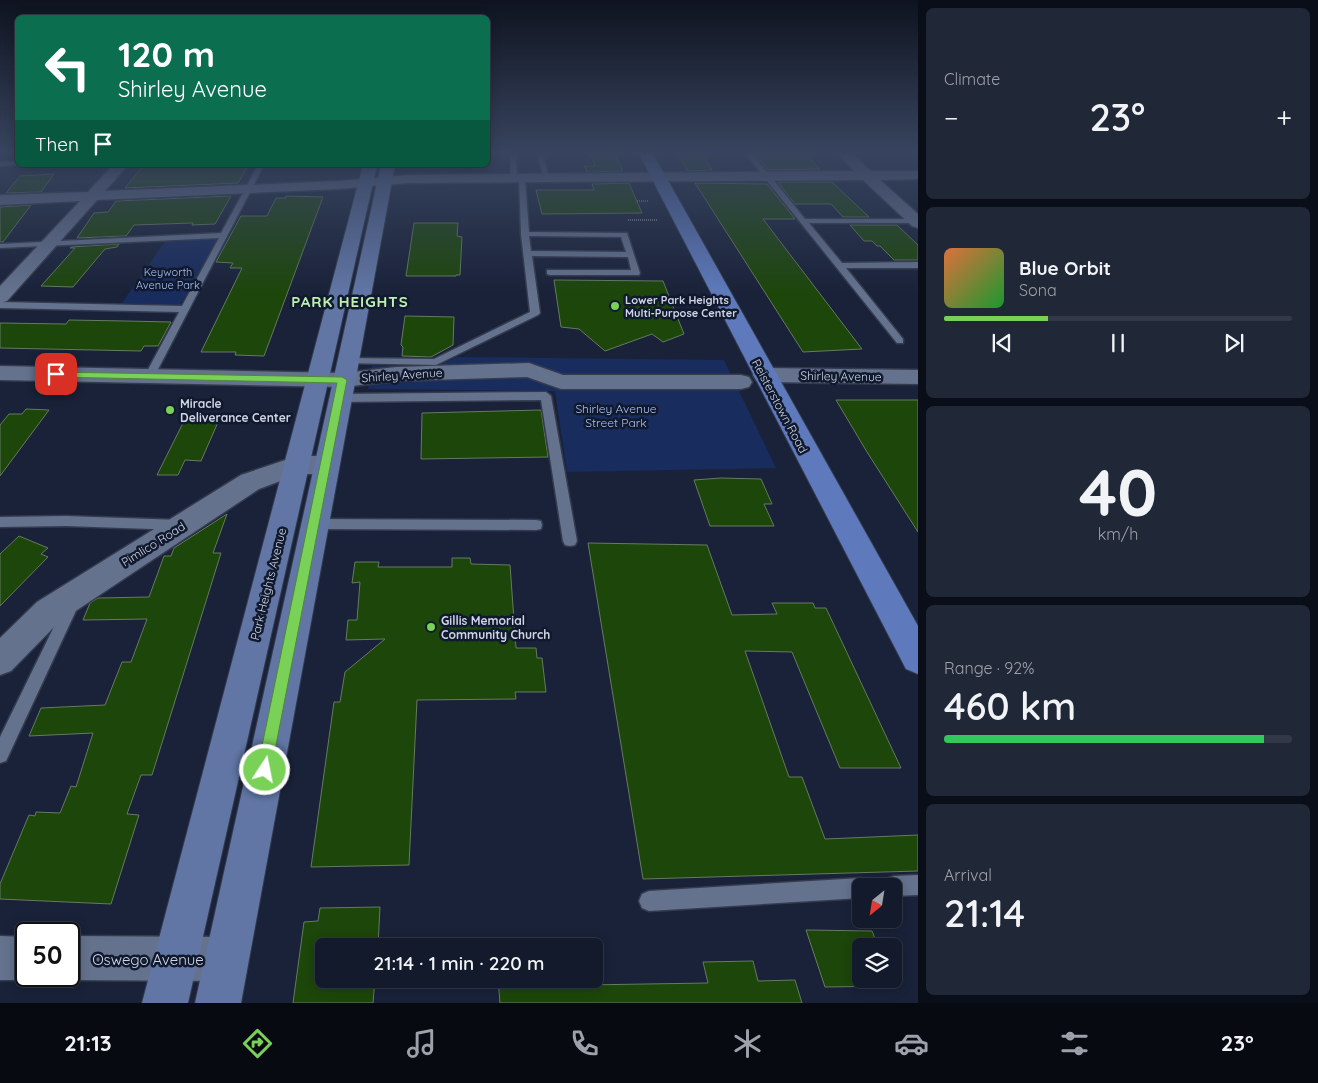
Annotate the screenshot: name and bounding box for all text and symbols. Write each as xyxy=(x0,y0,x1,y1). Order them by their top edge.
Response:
text: 120 m xyxy=(118,32,215,76)
icon: left xyxy=(35,35,100,100)
text: Climate xyxy=(944,69,1000,89)
text: Shirley Avenue xyxy=(118,75,267,103)
text: 23° xyxy=(1089,93,1145,141)
text: − xyxy=(944,100,959,135)
text: + xyxy=(1276,100,1292,135)
icon: arrive xyxy=(89,130,117,158)
text: Then xyxy=(35,132,79,156)
text: Blue Orbit xyxy=(1019,256,1111,280)
park label: Keyworth Avenue Park xyxy=(136,265,200,292)
text: Sona xyxy=(1019,280,1057,300)
district label: PARK HEIGHTS xyxy=(291,292,409,311)
place label: Lower Park Heights Multi-Purpose Center xyxy=(625,293,737,320)
marker: Lower Park Heights Multi-Purpose Center xyxy=(609,300,621,312)
icon: previous xyxy=(988,329,1016,357)
icon: pause xyxy=(1104,329,1132,357)
icon: next xyxy=(1220,329,1248,357)
pin xyxy=(35,353,77,395)
street label: Reisterstown Road xyxy=(749,356,811,456)
icon: arrive xyxy=(42,360,70,388)
street label: Shirley Avenue xyxy=(361,365,443,385)
street label: Shirley Avenue xyxy=(800,368,882,384)
place label: Miracle Deliverance Center xyxy=(180,396,291,425)
park label: Shirley Avenue Street Park xyxy=(575,401,657,430)
marker: Miracle Deliverance Center xyxy=(164,404,176,416)
text: 40 xyxy=(1079,451,1157,532)
street label: Pimlico Road xyxy=(118,518,188,570)
text: km/h xyxy=(1098,524,1138,544)
street label: Park Heights Avenue xyxy=(247,526,289,642)
place label: Gillis Memorial Community Church xyxy=(441,613,550,642)
marker: Gillis Memorial Community Church xyxy=(425,621,437,633)
text: Range · 92% xyxy=(944,658,1035,678)
text: 460 km xyxy=(944,682,1076,730)
position arrow xyxy=(238,743,290,795)
text: Arrival xyxy=(944,865,992,885)
north arrow xyxy=(852,878,902,928)
map controls xyxy=(852,878,902,988)
text: 21:14 xyxy=(944,889,1025,937)
speed limit sign: 50 xyxy=(15,922,80,987)
button: layers xyxy=(852,938,902,988)
street label: Oswego Avenue xyxy=(92,950,204,969)
text: 21:14 · 1 min · 220 m xyxy=(373,951,545,975)
icon: directions xyxy=(240,1026,275,1061)
icon: music xyxy=(404,1026,439,1061)
icon: phone xyxy=(567,1026,602,1061)
icon: climate xyxy=(730,1026,765,1061)
icon: car xyxy=(894,1026,929,1061)
icon: filters xyxy=(1057,1026,1092,1061)
text: 21:13 xyxy=(64,1029,112,1057)
text: 23° xyxy=(1221,1029,1254,1057)

